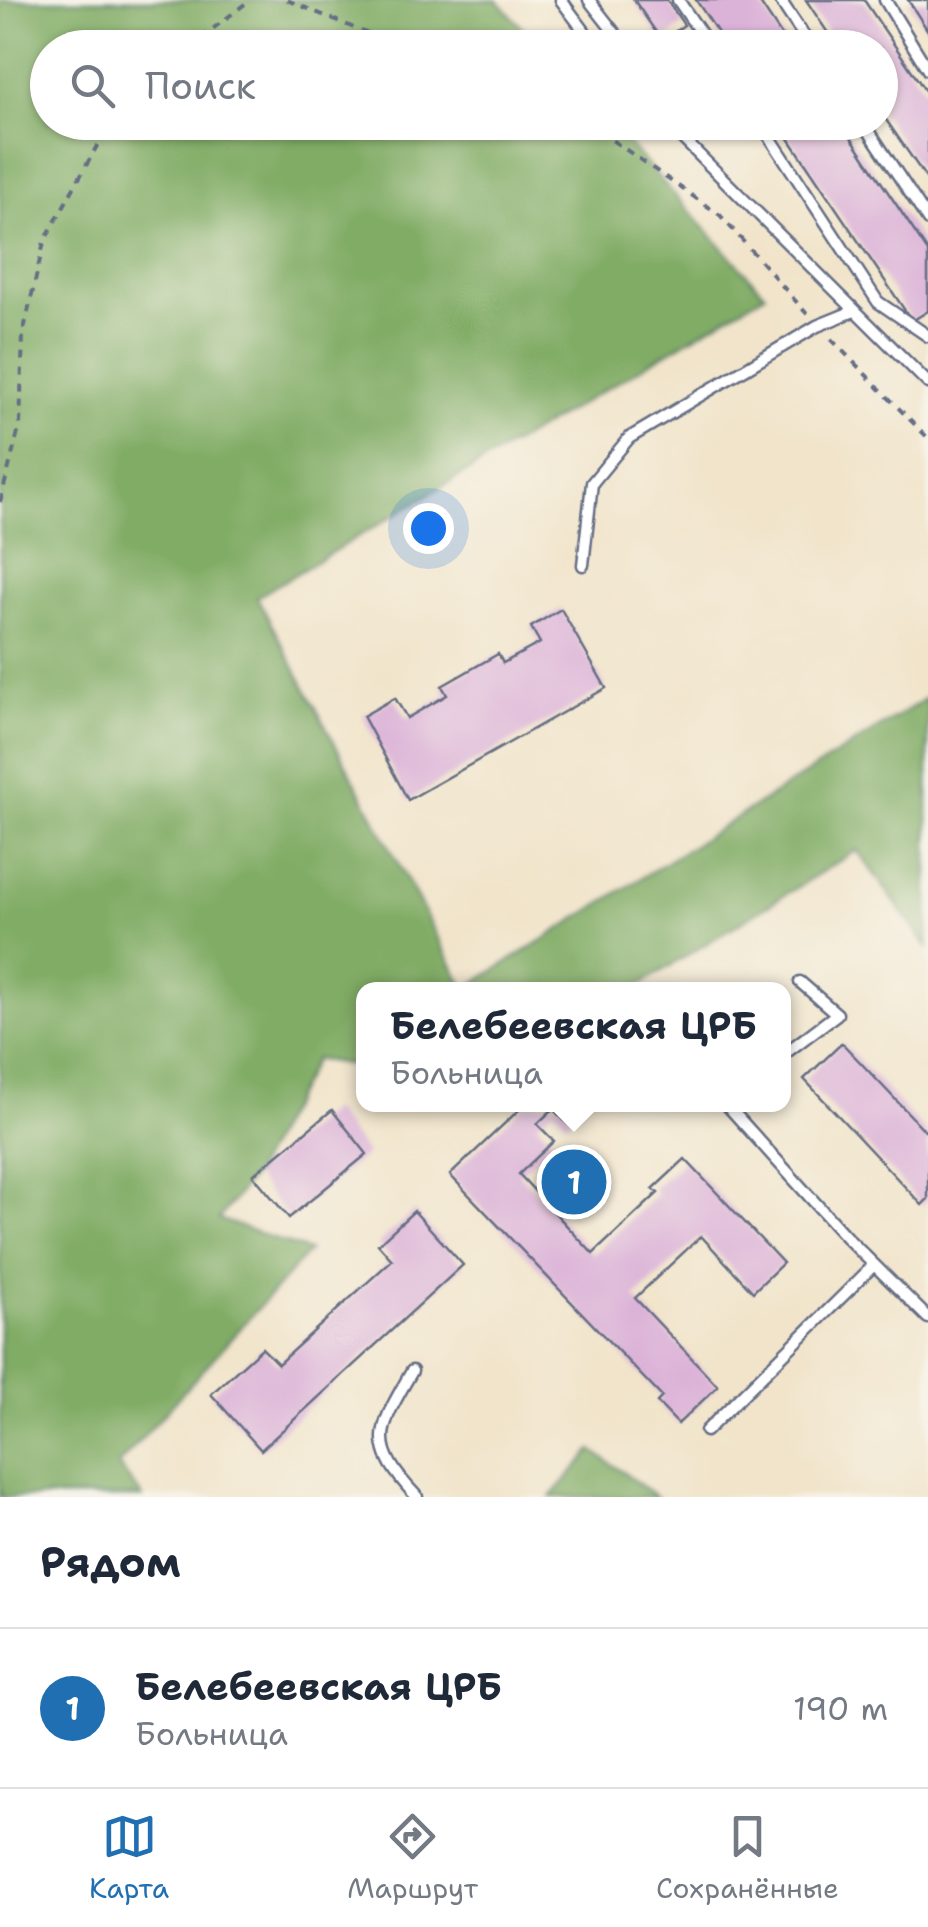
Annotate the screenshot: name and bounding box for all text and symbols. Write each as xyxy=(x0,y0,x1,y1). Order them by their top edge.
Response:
search box xyxy=(30,30,898,140)
icon: search xyxy=(65,58,120,113)
text: Поиск xyxy=(145,60,256,111)
your location xyxy=(403,503,454,554)
popup xyxy=(356,982,791,1112)
text: Белебеевская ЦРБ xyxy=(390,1000,757,1051)
text: Больница xyxy=(390,1051,543,1094)
pin: 1 xyxy=(542,1144,606,1220)
text: Рядом xyxy=(40,1534,181,1590)
text: Белебеевская ЦРБ xyxy=(135,1661,502,1712)
text: 1 xyxy=(65,1687,80,1730)
text: 190 m xyxy=(793,1687,888,1730)
text: Больница xyxy=(135,1712,288,1755)
tab: Карта xyxy=(89,1809,169,1907)
tab: Маршрут xyxy=(347,1809,478,1907)
tab: Сохранённые xyxy=(656,1809,839,1907)

